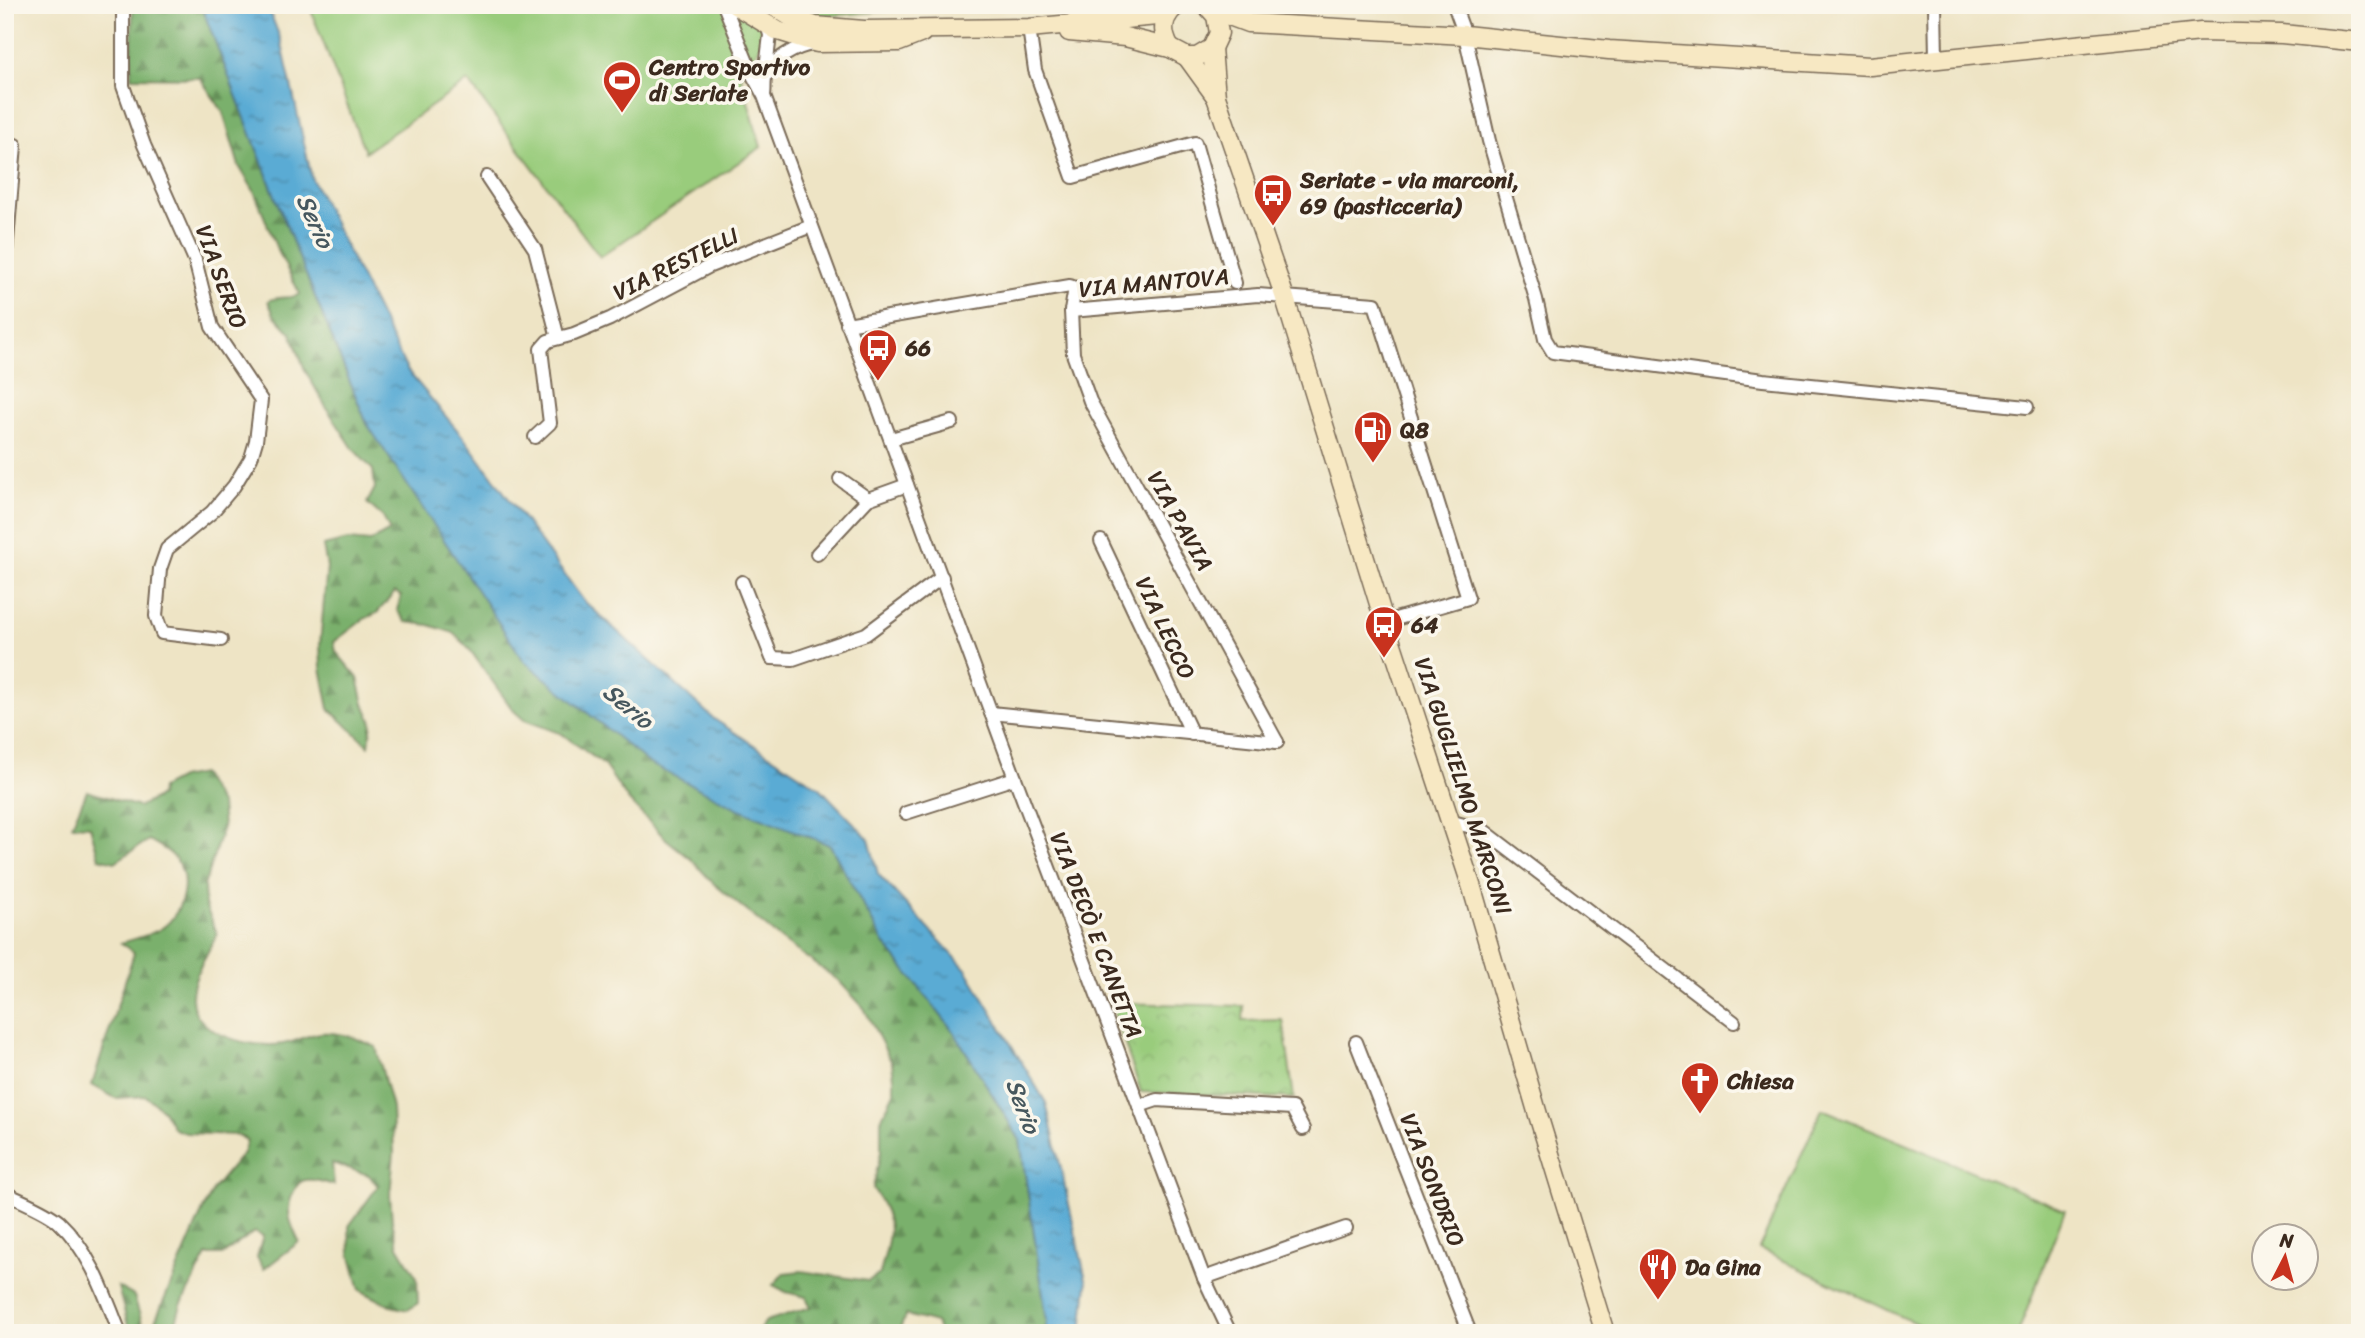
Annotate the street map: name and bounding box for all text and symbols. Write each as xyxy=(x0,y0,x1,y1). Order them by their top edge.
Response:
place label: Centro Sportivo di Seriate xyxy=(648,47,810,114)
sports icon: Centro Sportivo di Seriate xyxy=(601,59,643,114)
place label: Seriate - via marconi, 69 (pasticceria) xyxy=(1299,160,1519,227)
bus stop icon: Seriate - via marconi, 69 (pasticceria) xyxy=(1252,172,1294,227)
water label: Serio xyxy=(284,187,346,257)
street label: VIA RESTELLI xyxy=(606,216,746,312)
street label: VIA SERIO xyxy=(183,219,259,335)
street label: VIA MANTOVA xyxy=(1077,256,1231,310)
bus stop icon: 66 xyxy=(857,327,899,382)
place label: 66 xyxy=(904,328,931,369)
fuel station icon: Q8 xyxy=(1352,409,1394,464)
place label: Q8 xyxy=(1400,410,1429,451)
street label: VIA PAVIA xyxy=(1135,463,1225,579)
street label: VIA LECCO xyxy=(1123,569,1207,687)
bus stop icon: 64 xyxy=(1363,604,1405,659)
place label: 64 xyxy=(1410,605,1439,646)
street label: VIA GUGLIELMO MARCONI xyxy=(1402,652,1524,920)
water label: Serio xyxy=(593,672,664,741)
street label: VIA DECÒ E CANETTA xyxy=(1038,826,1154,1044)
church icon: Chiesa xyxy=(1679,1060,1721,1115)
place label: Chiesa xyxy=(1726,1061,1794,1102)
water label: Serio xyxy=(994,1073,1053,1141)
street label: VIA SONDRIO xyxy=(1388,1107,1476,1253)
north arrow xyxy=(2250,1222,2320,1292)
text: N xyxy=(2277,1223,2296,1258)
restaurant icon: Da Gina xyxy=(1637,1246,1679,1301)
place label: Da Gina xyxy=(1685,1247,1761,1288)

